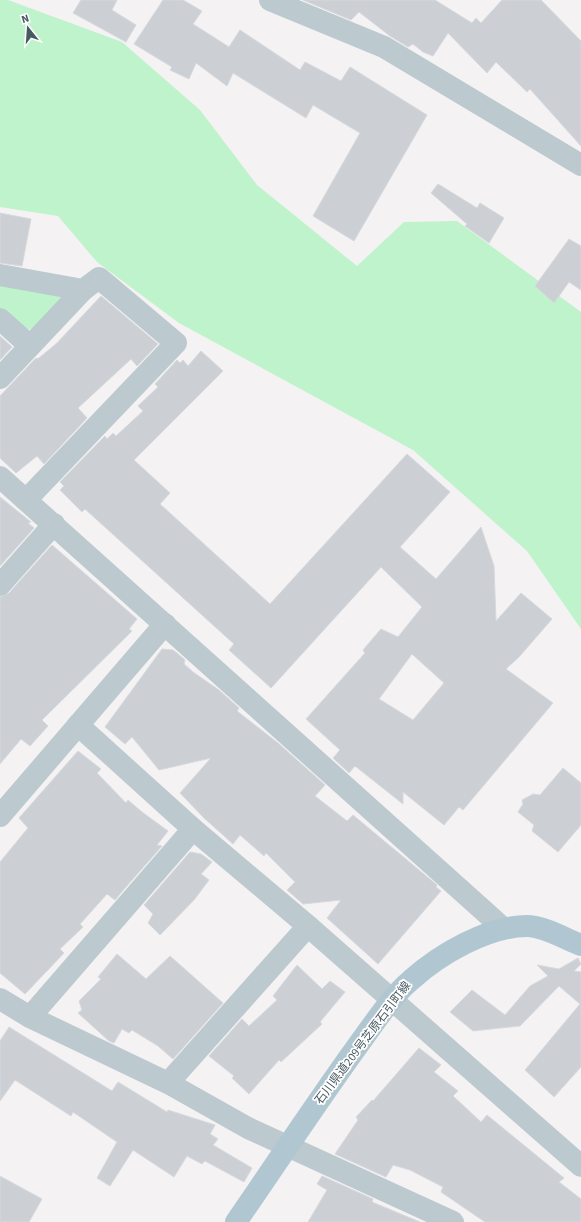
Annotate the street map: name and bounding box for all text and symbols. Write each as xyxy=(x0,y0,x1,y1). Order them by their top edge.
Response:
north arrow xyxy=(8,8,48,48)
text: N xyxy=(20,11,31,27)
street label: 石川県道209号芝原石引町線 xyxy=(311,978,415,1108)

